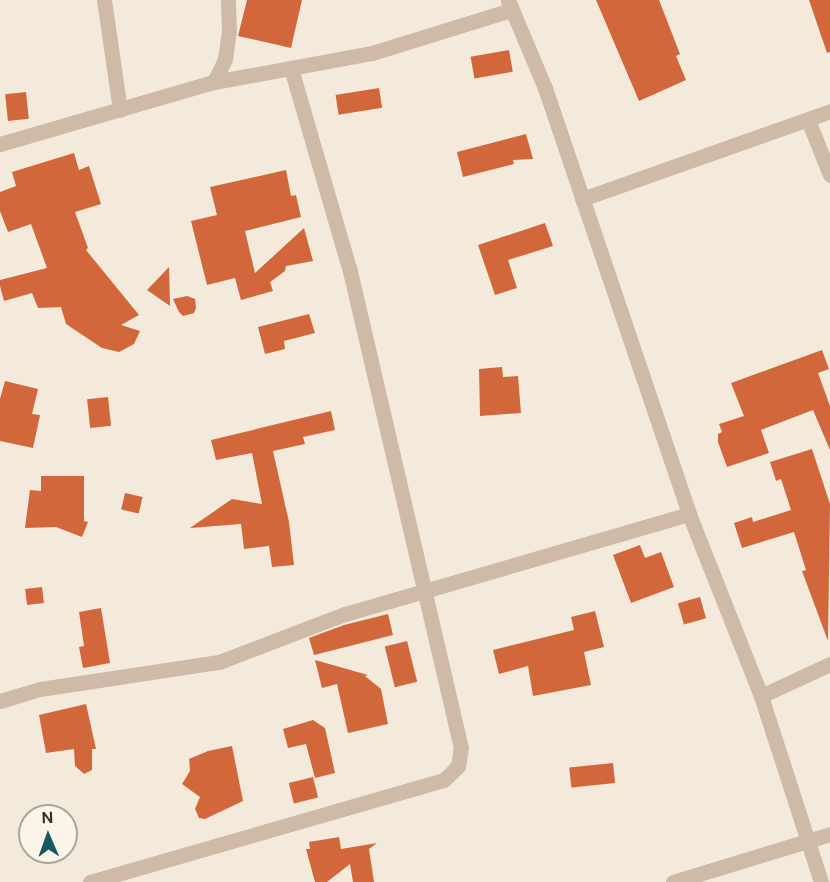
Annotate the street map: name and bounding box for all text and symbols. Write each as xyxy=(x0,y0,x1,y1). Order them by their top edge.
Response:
north arrow xyxy=(18,804,78,864)
text: N xyxy=(41,807,54,828)

